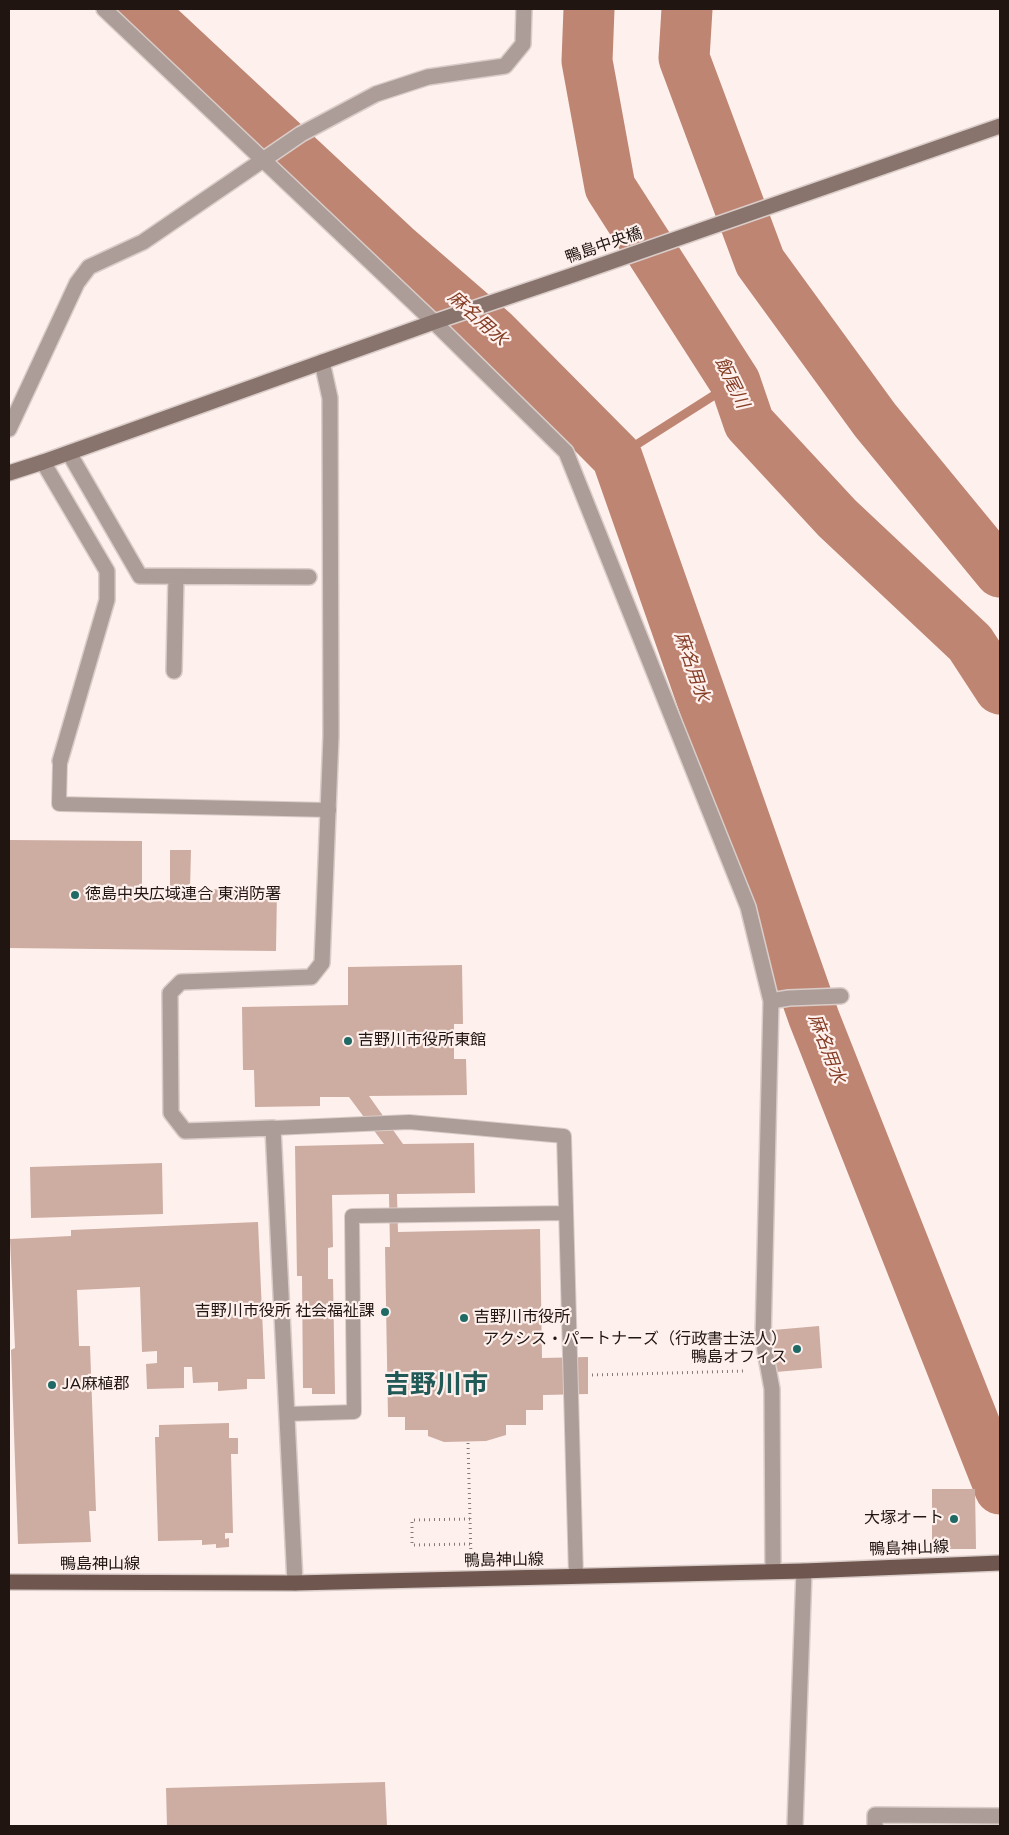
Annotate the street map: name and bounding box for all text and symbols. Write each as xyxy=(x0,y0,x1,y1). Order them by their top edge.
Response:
street label: 鴨島中央橋 xyxy=(563,224,645,268)
water label: 麻名用水 xyxy=(443,287,511,351)
water label: 飯尾川 xyxy=(709,354,753,412)
water label: 麻名用水 xyxy=(669,629,713,705)
place label: 徳島中央広域連合 東消防署 xyxy=(85,885,281,905)
marker: 徳島中央広域連合 東消防署 xyxy=(69,889,81,901)
water label: 麻名用水 xyxy=(803,1012,849,1086)
place label: 吉野川市役所東館 xyxy=(358,1031,486,1051)
marker: 吉野川市役所東館 xyxy=(342,1035,354,1047)
place label: 吉野川市役所 社会福祉課 xyxy=(195,1302,375,1322)
marker: 吉野川市役所 社会福祉課 xyxy=(379,1306,391,1318)
place label: 吉野川市役所 xyxy=(474,1308,570,1328)
marker: 吉野川市役所 xyxy=(458,1312,470,1324)
place label: アクシス・パートナーズ（行政書士法人） 鴨島オフィス xyxy=(483,1330,787,1368)
marker: アクシス・パートナーズ（行政書士法人） 鴨島オフィス xyxy=(791,1343,803,1355)
district label: 吉野川市 xyxy=(384,1370,488,1402)
place label: JA麻植郡 xyxy=(62,1375,129,1395)
marker: JA麻植郡 xyxy=(46,1379,58,1391)
place label: 大塚オート xyxy=(864,1509,944,1529)
marker: 大塚オート xyxy=(948,1513,960,1525)
street label: 鴨島神山線 xyxy=(869,1538,949,1560)
street label: 鴨島神山線 xyxy=(464,1551,544,1571)
street label: 鴨島神山線 xyxy=(60,1555,140,1575)

